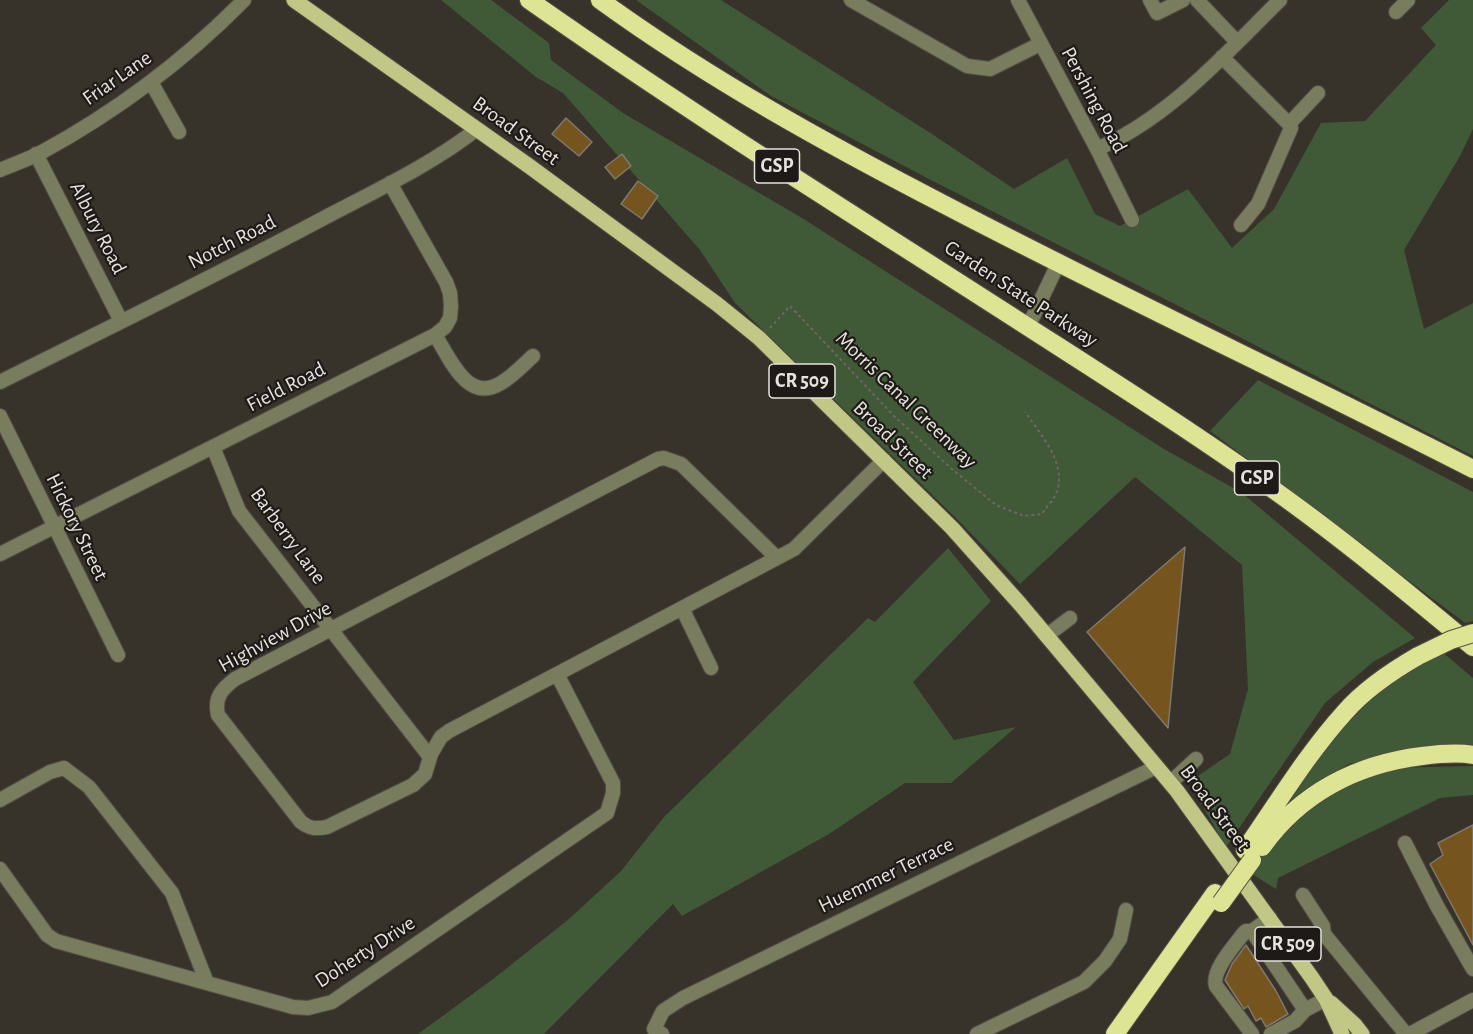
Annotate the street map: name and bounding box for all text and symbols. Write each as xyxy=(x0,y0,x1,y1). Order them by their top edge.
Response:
street label: Pershing Road xyxy=(1056,43,1132,157)
street label: Friar Lane xyxy=(78,45,156,111)
street label: Broad Street xyxy=(467,91,565,171)
road number: GSP xyxy=(754,149,800,183)
street label: Albury Road xyxy=(64,178,132,278)
street label: Notch Road xyxy=(184,209,280,275)
street label: Garden State Parkway xyxy=(940,235,1102,353)
street label: Morris Canal Greenway xyxy=(830,326,982,474)
street label: Field Road xyxy=(242,356,330,418)
road number: CR 509 xyxy=(769,364,835,398)
street label: Broad Street xyxy=(848,396,938,484)
road number: GSP xyxy=(1234,461,1280,495)
street label: Hickory Street xyxy=(40,469,114,585)
street label: Barberry Lane xyxy=(245,483,331,589)
street label: Highview Drive xyxy=(214,596,336,678)
street label: Broad Street xyxy=(1174,760,1256,856)
street label: Huemmer Terrace xyxy=(814,831,958,919)
street label: Doherty Drive xyxy=(310,910,420,994)
road number: CR 509 xyxy=(1255,927,1321,961)

